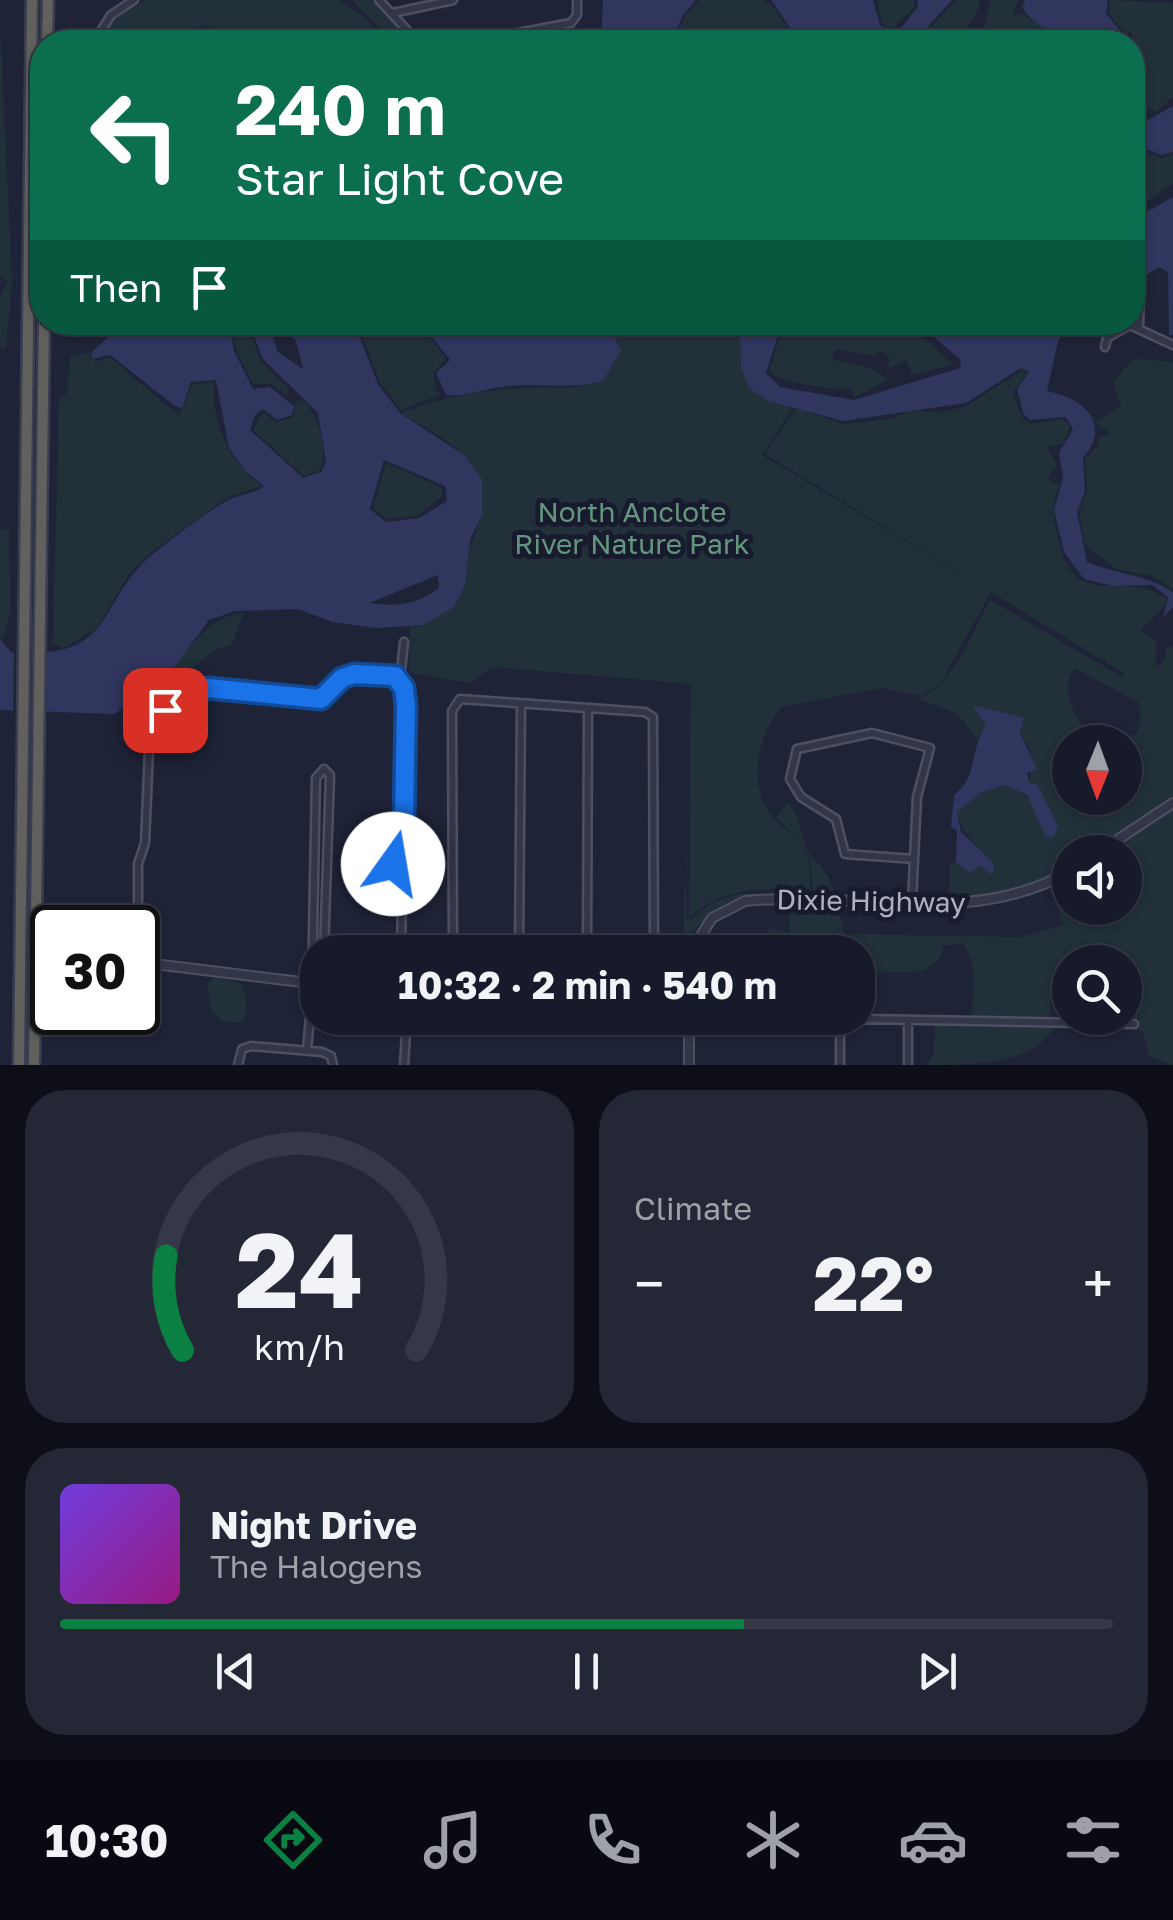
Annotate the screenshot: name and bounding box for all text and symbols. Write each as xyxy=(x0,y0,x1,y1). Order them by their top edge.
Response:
text: 240 m xyxy=(235,66,446,150)
icon: left xyxy=(70,70,200,200)
text: Star Light Cove xyxy=(235,151,564,205)
icon: arrive xyxy=(182,260,237,315)
text: Then xyxy=(70,265,162,310)
park label: North Anclote River Nature Park xyxy=(514,495,750,560)
pin xyxy=(123,668,208,753)
icon: arrive xyxy=(138,683,193,738)
north arrow xyxy=(1052,725,1142,815)
map controls xyxy=(1052,725,1142,1035)
position arrow xyxy=(341,812,445,916)
button: sound xyxy=(1052,835,1142,925)
street label: Dixie Highway xyxy=(776,882,966,919)
speed limit sign: 30 xyxy=(30,905,160,1035)
button: search xyxy=(1052,945,1142,1035)
text: 10:32 · 2 min · 540 m xyxy=(398,962,777,1007)
text: Climate xyxy=(634,1189,752,1227)
text: 24 xyxy=(235,1206,364,1331)
text: 22° xyxy=(813,1237,934,1328)
text: − xyxy=(634,1250,664,1316)
text: + xyxy=(1083,1250,1113,1316)
text: km/h xyxy=(254,1325,345,1368)
text: Night Drive xyxy=(210,1502,417,1547)
text: The Halogens xyxy=(210,1547,422,1585)
icon: previous xyxy=(208,1644,263,1699)
icon: pause xyxy=(559,1644,614,1699)
icon: next xyxy=(910,1644,965,1699)
icon: directions xyxy=(258,1805,328,1875)
icon: music xyxy=(418,1805,488,1875)
icon: phone xyxy=(578,1805,648,1875)
icon: climate xyxy=(738,1805,808,1875)
icon: car xyxy=(898,1805,968,1875)
icon: filters xyxy=(1058,1805,1128,1875)
text: 10:30 xyxy=(45,1813,168,1867)

